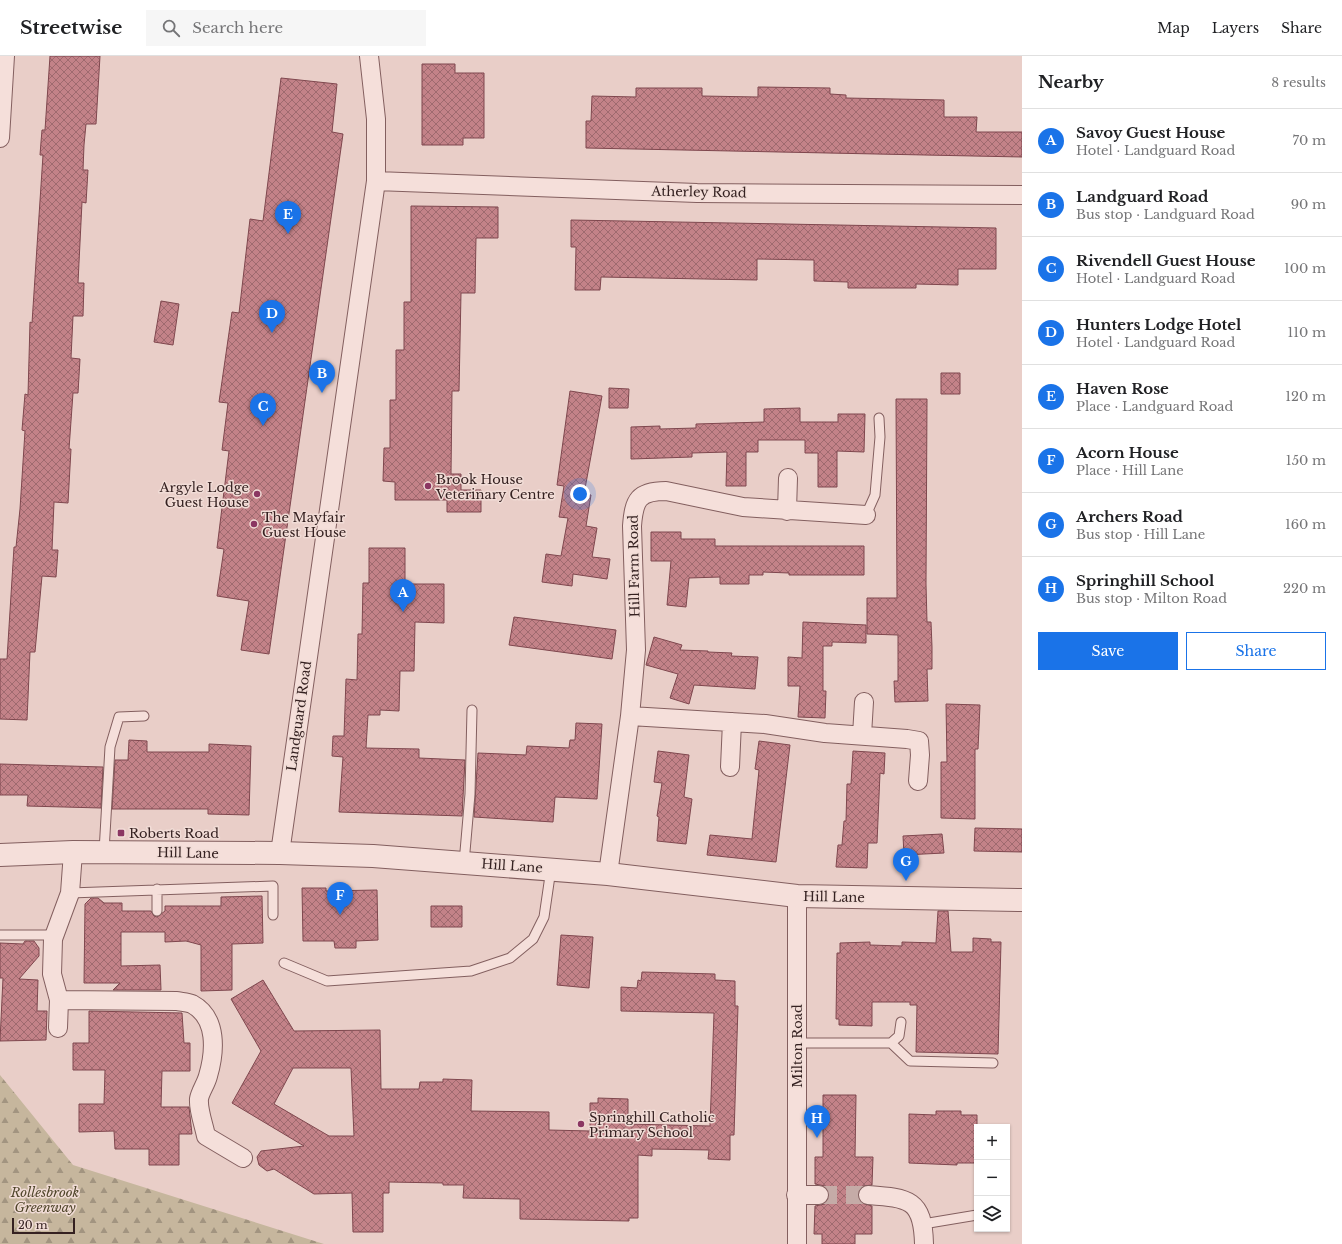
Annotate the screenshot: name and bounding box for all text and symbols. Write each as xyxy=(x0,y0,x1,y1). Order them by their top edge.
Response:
search box xyxy=(146,10,426,46)
text: Streetwise xyxy=(20,16,122,39)
icon: search xyxy=(160,17,182,39)
text: Search here xyxy=(192,18,283,37)
text: Map xyxy=(1157,19,1190,37)
text: Layers xyxy=(1212,19,1259,37)
text: Share xyxy=(1281,19,1322,37)
text: Nearby xyxy=(1038,72,1104,93)
text: 8 results xyxy=(1271,74,1326,91)
text: Savoy Guest House xyxy=(1076,123,1225,142)
text: A xyxy=(1046,132,1056,149)
text: 70 m xyxy=(1293,132,1326,149)
text: Hotel · Landguard Road xyxy=(1076,142,1235,159)
street label: Atherley Road xyxy=(650,183,747,201)
text: Landguard Road xyxy=(1076,187,1208,206)
text: B xyxy=(1046,196,1056,213)
text: 90 m xyxy=(1291,196,1326,213)
pin: E xyxy=(275,201,301,234)
text: Bus stop · Landguard Road xyxy=(1076,206,1255,223)
text: Rivendell Guest House xyxy=(1076,251,1255,270)
text: C xyxy=(1046,260,1056,277)
text: 100 m xyxy=(1284,260,1326,277)
text: Hotel · Landguard Road xyxy=(1076,270,1235,287)
pin: D xyxy=(259,300,285,333)
text: Hunters Lodge Hotel xyxy=(1076,315,1241,334)
text: D xyxy=(1045,324,1057,341)
text: 110 m xyxy=(1287,324,1326,341)
text: Hotel · Landguard Road xyxy=(1076,334,1235,351)
pin: B xyxy=(309,360,335,393)
text: Haven Rose xyxy=(1076,379,1169,398)
text: E xyxy=(1046,388,1056,405)
text: 120 m xyxy=(1285,388,1326,405)
pin: C xyxy=(250,393,276,426)
text: Place · Landguard Road xyxy=(1076,398,1233,415)
text: Acorn House xyxy=(1076,443,1179,462)
text: F xyxy=(1047,452,1055,469)
text: 150 m xyxy=(1286,452,1326,469)
text: Place · Hill Lane xyxy=(1076,462,1184,479)
place label: Brook House Veterinary Centre xyxy=(435,471,555,503)
place label: Argyle Lodge Guest House xyxy=(158,479,249,511)
marker: Brook House Veterinary Centre xyxy=(423,481,433,491)
your location xyxy=(570,484,590,504)
marker: Argyle Lodge Guest House xyxy=(252,489,262,499)
text: Archers Road xyxy=(1076,507,1183,526)
place label: The Mayfair Guest House xyxy=(262,509,346,541)
street label: Hill Farm Road xyxy=(625,514,643,617)
text: G xyxy=(1045,516,1057,533)
text: 160 m xyxy=(1285,516,1326,533)
marker: The Mayfair Guest House xyxy=(249,519,259,529)
text: Bus stop · Hill Lane xyxy=(1076,526,1205,543)
text: Springhill School xyxy=(1076,571,1214,590)
pin: A xyxy=(390,579,416,612)
text: H xyxy=(1045,580,1057,597)
text: 220 m xyxy=(1283,580,1326,597)
text: Bus stop · Milton Road xyxy=(1076,590,1227,607)
button: Save xyxy=(1038,632,1178,670)
button: Share xyxy=(1186,632,1326,670)
street label: Landguard Road xyxy=(283,660,315,772)
place label: Roberts Road xyxy=(129,825,219,842)
marker: Roberts Road xyxy=(116,828,126,838)
street label: Hill Lane xyxy=(157,844,219,862)
pin: G xyxy=(893,848,919,881)
street label: Hill Lane xyxy=(481,855,543,877)
pin: F xyxy=(327,882,353,915)
street label: Hill Lane xyxy=(803,888,865,906)
street label: Milton Road xyxy=(789,1004,806,1088)
pin: H xyxy=(804,1105,830,1138)
place label: Springhill Catholic Primary School xyxy=(589,1109,715,1141)
marker: Springhill Catholic Primary School xyxy=(576,1119,586,1129)
map controls xyxy=(974,1124,1010,1232)
button: + xyxy=(974,1124,1010,1160)
button: − xyxy=(974,1160,1010,1196)
park label: Rollesbrook Greenway xyxy=(10,1184,80,1216)
button: layers xyxy=(974,1196,1010,1232)
scale bar xyxy=(12,1216,75,1235)
text: 20 m xyxy=(18,1218,48,1232)

